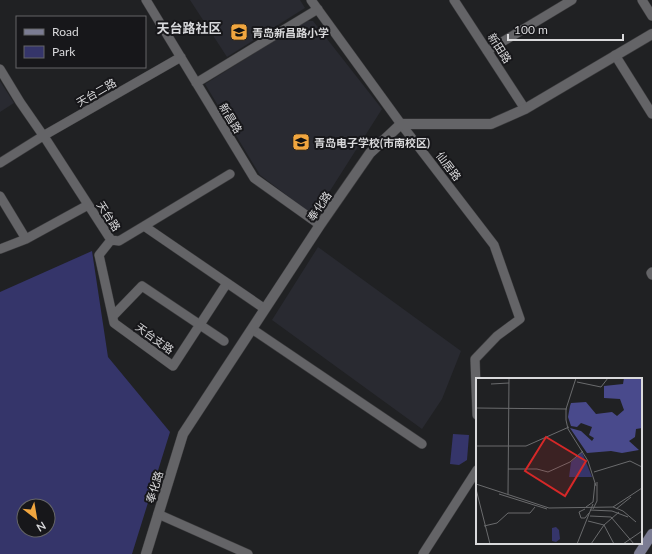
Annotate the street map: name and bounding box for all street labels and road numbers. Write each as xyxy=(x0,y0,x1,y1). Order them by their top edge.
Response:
street label: 新田路 xyxy=(486,31,514,65)
street label: 天台二路 xyxy=(74,75,118,109)
street label: 新昌路 xyxy=(217,101,245,135)
street label: 仙居路 xyxy=(434,149,464,183)
street label: 奉化路 xyxy=(304,189,334,223)
street label: 天台路 xyxy=(95,199,123,233)
street label: 天台支路 xyxy=(133,320,177,356)
street label: 奉化路 xyxy=(143,469,165,505)

